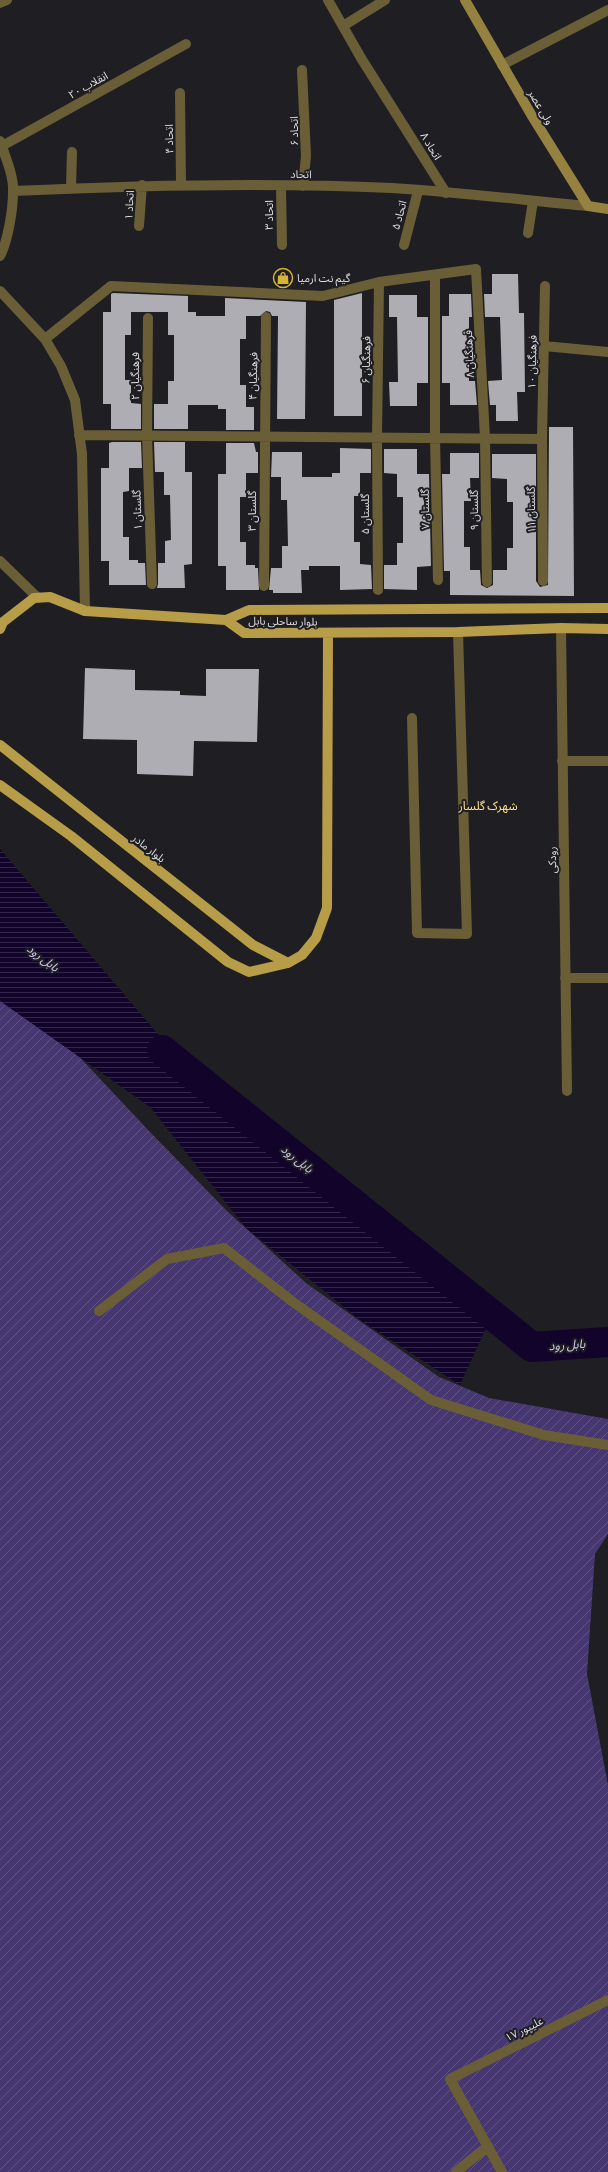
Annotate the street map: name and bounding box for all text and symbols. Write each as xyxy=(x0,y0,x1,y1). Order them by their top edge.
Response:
street label: انقلاب ۲۰ xyxy=(66,68,110,102)
street label: ولی عصر xyxy=(525,86,557,127)
street label: اتحاد ۶ xyxy=(287,116,300,146)
street label: اتحاد ۴ xyxy=(162,124,175,154)
street label: اتحاد ۸ xyxy=(418,130,445,162)
street label: اتحاد xyxy=(290,167,312,180)
street label: اتحاد ۱ xyxy=(121,190,136,220)
street label: اتحاد ۵ xyxy=(388,199,409,231)
street label: اتحاد ۳ xyxy=(262,200,275,230)
shop icon: گیم نت ارمیا xyxy=(272,267,294,289)
place label: گیم نت ارمیا xyxy=(297,271,351,287)
street label: فرهنگیان ۸ xyxy=(461,330,477,378)
street label: فرهنگیان ۱۰ xyxy=(525,335,540,389)
street label: فرهنگیان ۶ xyxy=(359,336,373,384)
street label: فرهنگیان ۲ xyxy=(128,352,142,400)
street label: فرهنگیان ۴ xyxy=(246,352,260,400)
street label: گلستان ۱۱ xyxy=(524,486,538,533)
street label: گلستان ۷ xyxy=(418,488,432,529)
street label: گلستان ۱ xyxy=(129,489,145,530)
street label: گلستان ۹ xyxy=(467,489,481,530)
street label: گلستان ۳ xyxy=(245,490,259,531)
street label: گلستان ۵ xyxy=(358,493,372,534)
street label: بلوار ساحلی بابل xyxy=(248,613,318,629)
district label: شهرک گلسار xyxy=(457,798,518,813)
street label: بلوار مادر xyxy=(129,830,168,865)
street label: رودکی xyxy=(545,846,559,874)
water label: بابل رود xyxy=(24,941,63,975)
water label: بابل رود xyxy=(278,1141,317,1176)
water label: بابل رود xyxy=(548,1336,586,1353)
street label: علیپور ۱۷ xyxy=(503,2013,546,2046)

